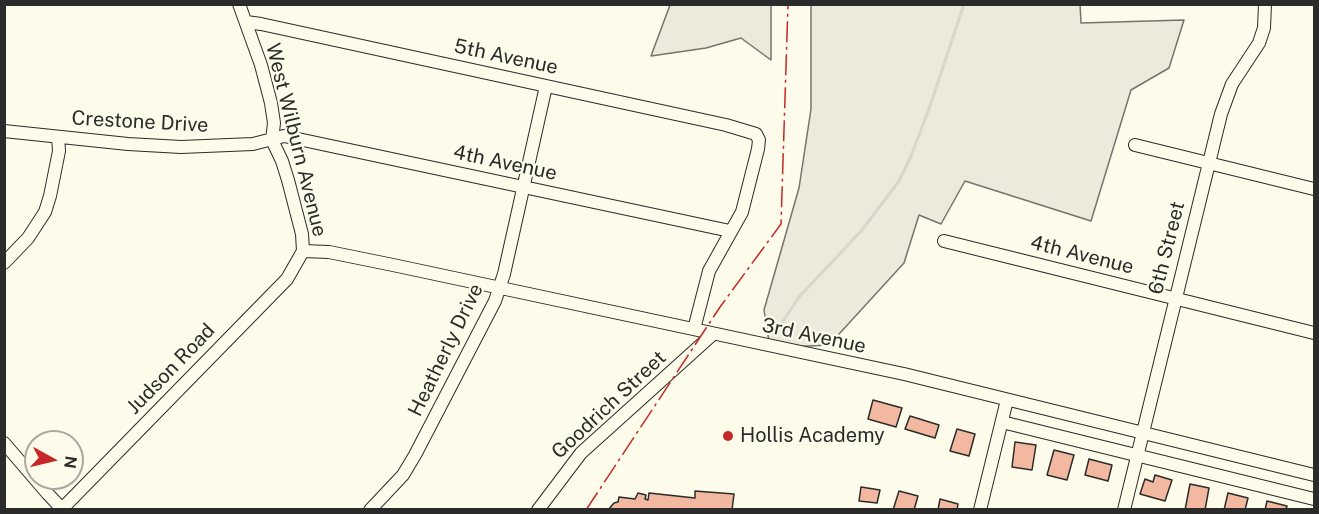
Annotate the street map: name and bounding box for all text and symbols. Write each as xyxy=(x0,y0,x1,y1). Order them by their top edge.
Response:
street label: 5th Avenue xyxy=(452,34,560,80)
street label: West Wilburn Avenue xyxy=(260,41,332,239)
street label: Crestone Drive xyxy=(71,106,209,138)
street label: 4th Avenue xyxy=(451,140,559,186)
street label: 6th Street xyxy=(1144,199,1190,297)
street label: 4th Avenue xyxy=(1028,231,1136,279)
street label: Heatherly Drive xyxy=(404,280,488,420)
street label: 3rd Avenue xyxy=(760,313,868,359)
street label: Judson Road xyxy=(122,319,220,419)
street label: Goodrich Street xyxy=(547,346,671,464)
place label: Hollis Academy xyxy=(740,424,885,448)
marker: Hollis Academy xyxy=(721,429,735,443)
north arrow xyxy=(24,430,84,490)
text: N xyxy=(60,455,81,470)

